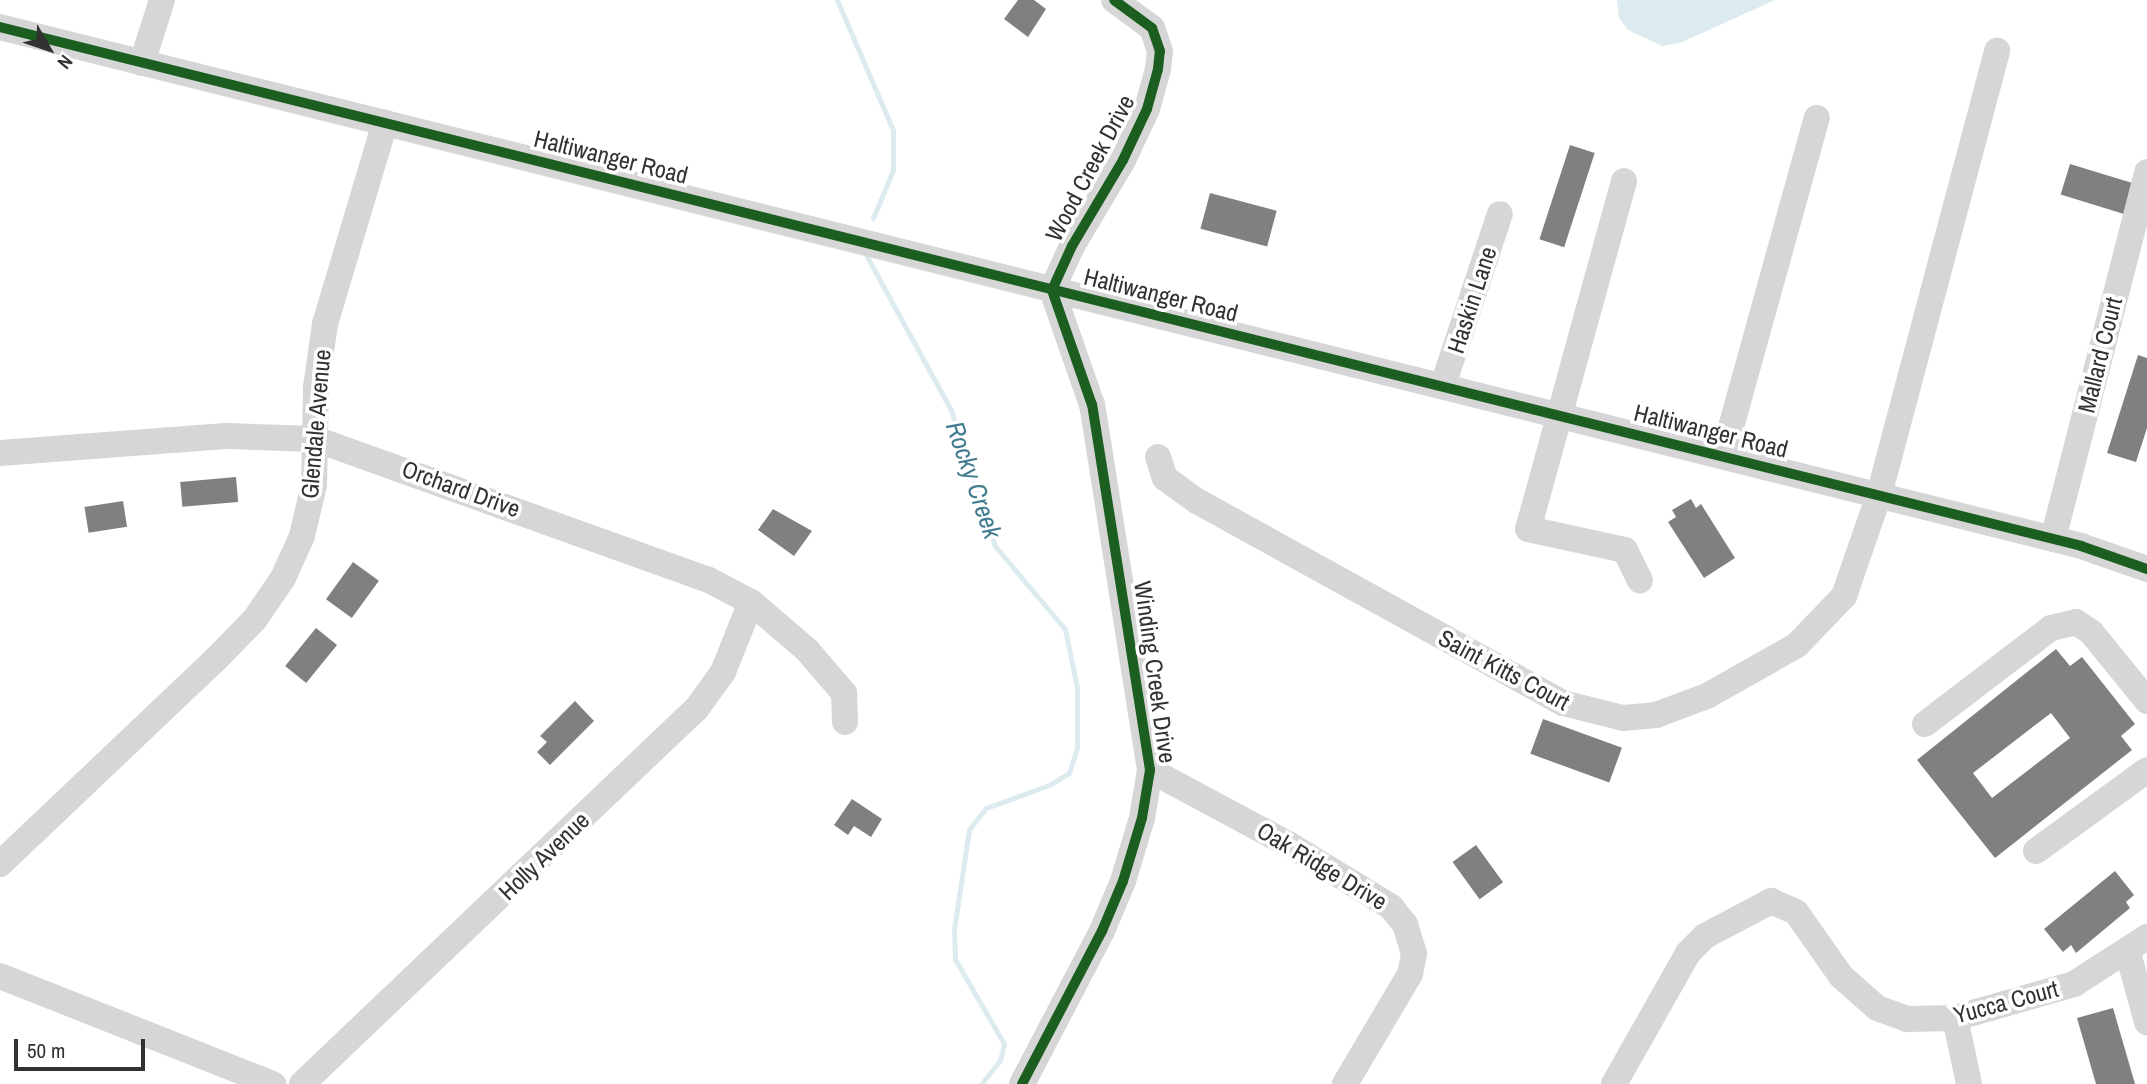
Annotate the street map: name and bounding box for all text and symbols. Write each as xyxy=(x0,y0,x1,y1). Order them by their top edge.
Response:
north arrow xyxy=(14,14,84,84)
text: N xyxy=(52,50,79,75)
street label: Wood Creek Drive xyxy=(1039,90,1141,246)
street label: Haltiwanger Road xyxy=(531,124,691,190)
street label: Haskin Lane xyxy=(1441,243,1503,357)
street label: Haltiwanger Road xyxy=(1081,262,1241,328)
street label: Mallard Court xyxy=(2072,294,2128,416)
street label: Glendale Avenue xyxy=(295,348,337,500)
street label: Haltiwanger Road xyxy=(1631,398,1791,464)
water label: Rocky Creek xyxy=(939,417,1009,543)
street label: Orchard Drive xyxy=(398,454,524,524)
street label: Winding Creek Drive xyxy=(1128,579,1182,765)
street label: Saint Kitts Court xyxy=(1433,623,1575,717)
street label: Holly Avenue xyxy=(492,805,596,907)
street label: Oak Ridge Drive xyxy=(1252,816,1392,916)
street label: Yucca Court xyxy=(1950,974,2062,1030)
scale bar xyxy=(18,1024,149,1068)
text: 50 m xyxy=(27,1036,65,1065)

